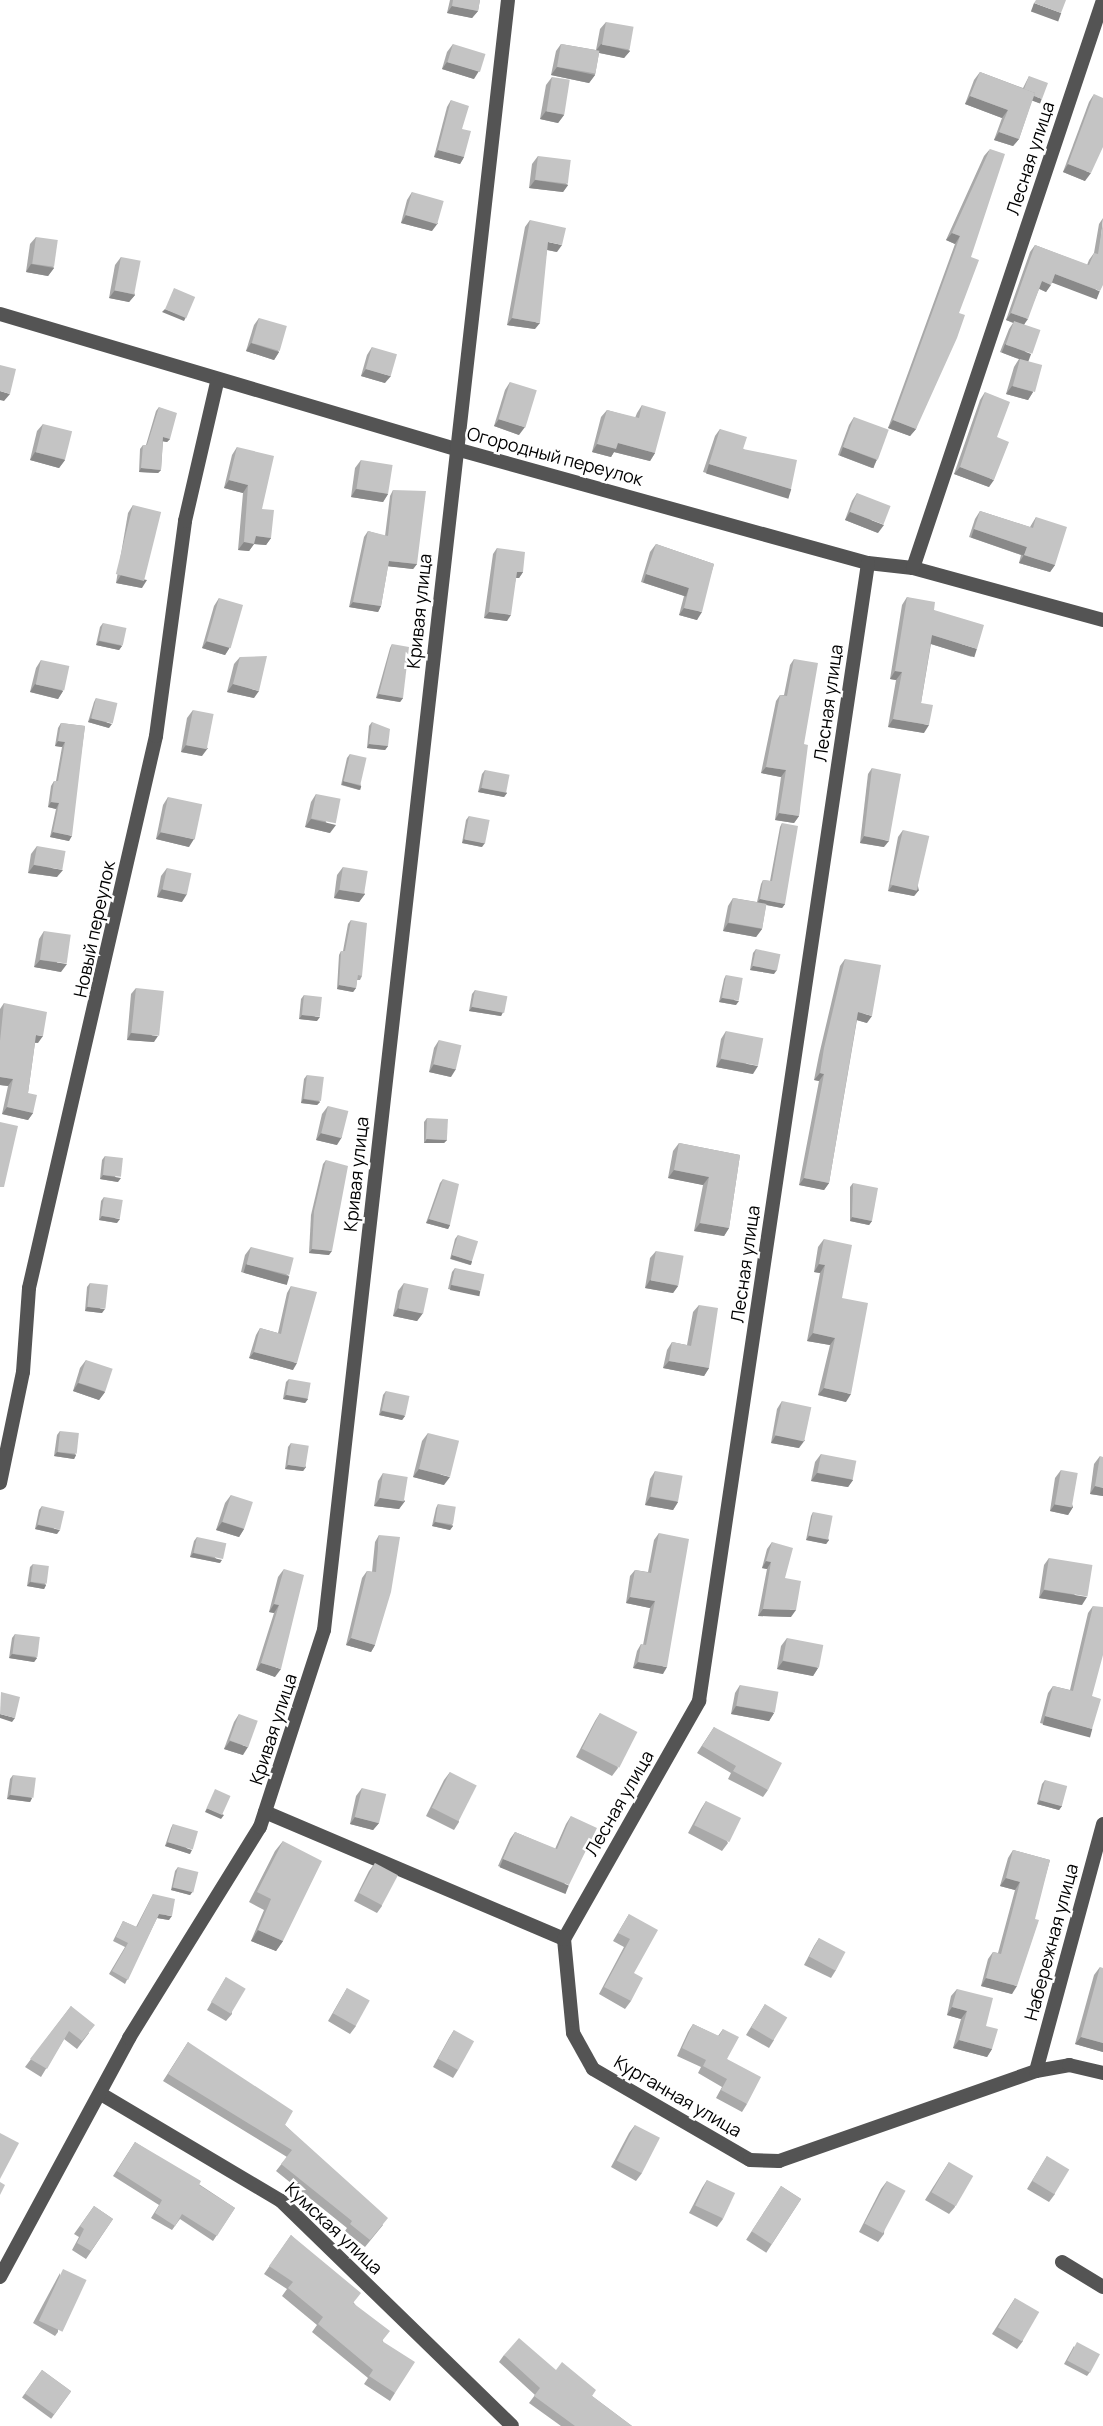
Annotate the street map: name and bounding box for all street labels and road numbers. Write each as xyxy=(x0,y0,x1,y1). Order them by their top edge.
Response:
street label: Лесная улица xyxy=(1001,98,1059,218)
street label: Огородный переулок xyxy=(465,422,645,490)
street label: Кривая улица xyxy=(402,552,436,670)
street label: Лесная улица xyxy=(809,643,847,763)
street label: Новый переулок xyxy=(69,859,119,999)
street label: Кривая улица xyxy=(339,1115,373,1233)
street label: Лесная улица xyxy=(726,1204,764,1324)
street label: Кривая улица xyxy=(245,1671,301,1787)
street label: Лесная улица xyxy=(580,1746,658,1860)
street label: Набережная улица xyxy=(1020,1861,1082,2023)
street label: Курганная улица xyxy=(610,2051,746,2141)
street label: Кумская улица xyxy=(281,2177,387,2279)

